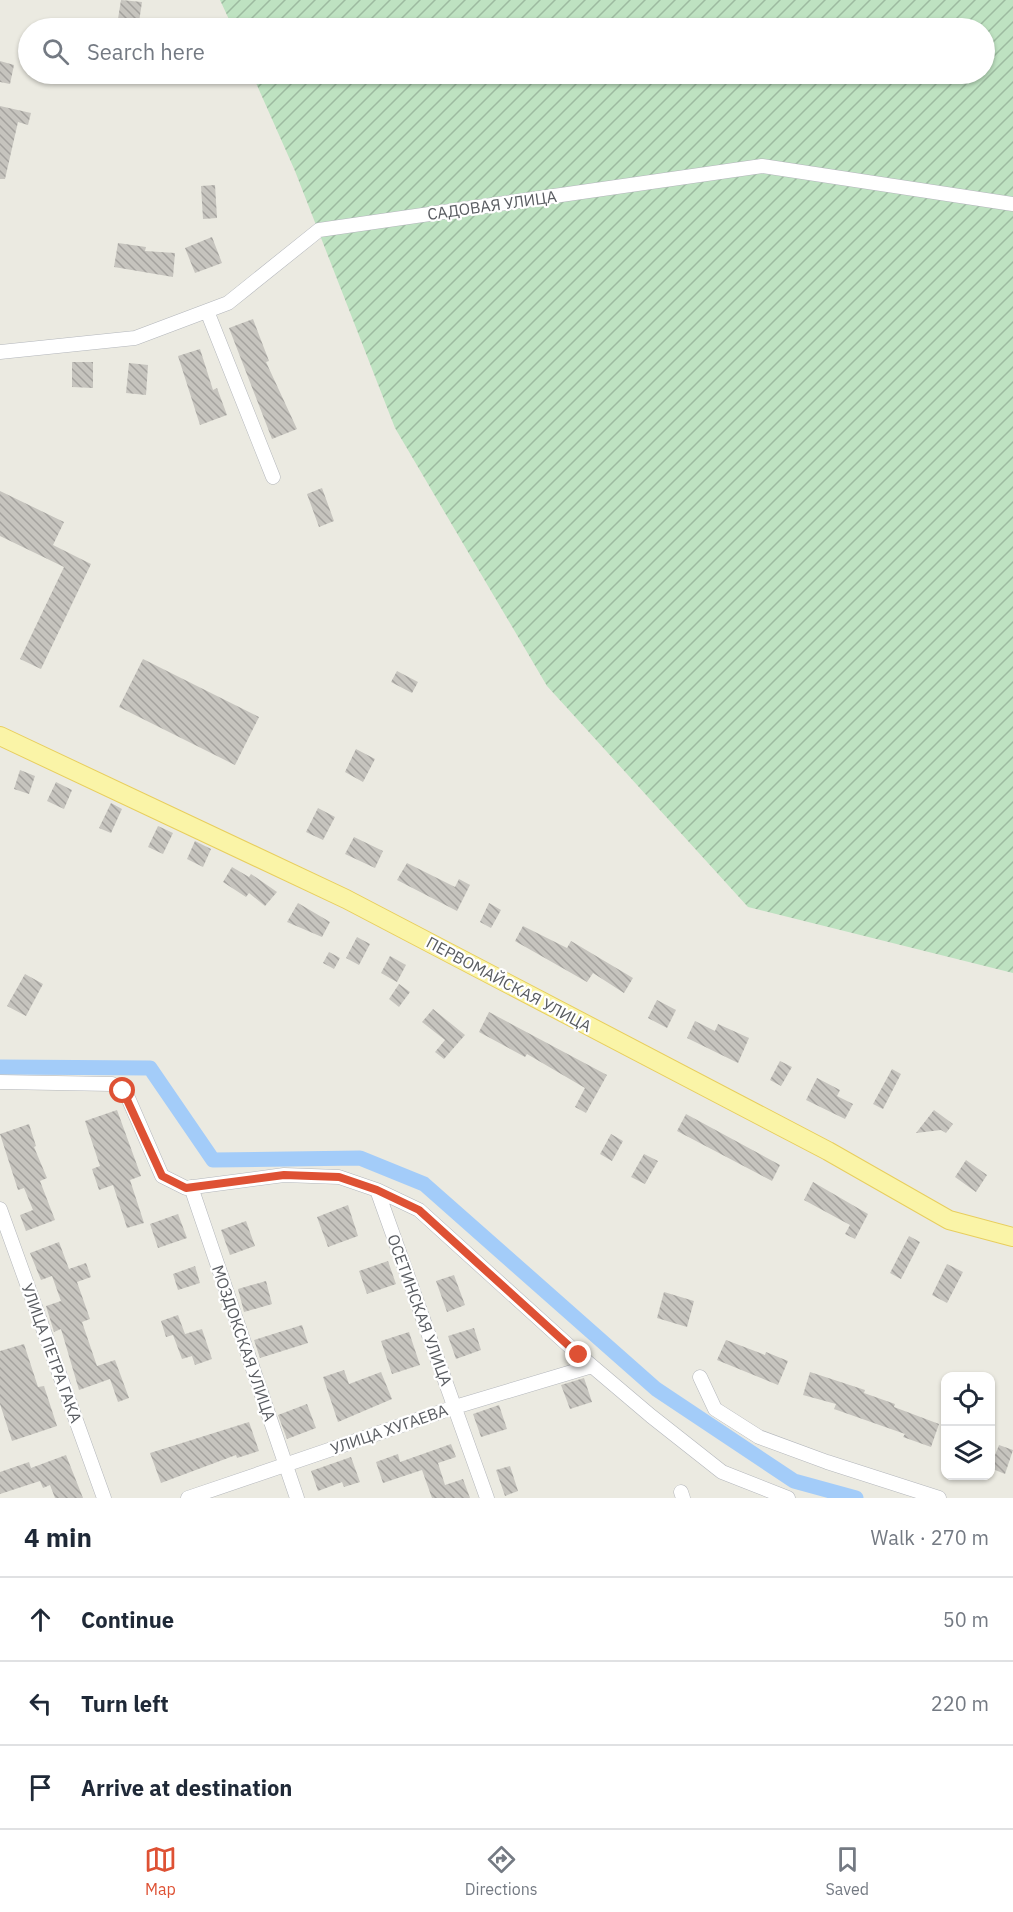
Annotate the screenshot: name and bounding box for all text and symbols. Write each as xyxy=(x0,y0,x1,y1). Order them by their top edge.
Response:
search box xyxy=(18,18,995,84)
icon: search xyxy=(39,35,72,68)
text: Search here xyxy=(87,37,205,66)
street label: САДОВАЯ УЛИЦА xyxy=(426,186,558,224)
street label: ПЕРВОМАЙСКАЯ УЛИЦА xyxy=(423,932,595,1036)
route start xyxy=(109,1077,135,1103)
street label: ОСЕТИНСКАЯ УЛИЦА xyxy=(383,1231,457,1389)
street label: МОЗДОКСКАЯ УЛИЦА xyxy=(208,1262,280,1424)
street label: УЛИЦА ПЕТРА ГАКА xyxy=(17,1280,87,1426)
route end xyxy=(565,1341,591,1367)
map controls xyxy=(941,1372,995,1480)
button: locate xyxy=(941,1372,995,1426)
street label: УЛИЦА ХУГАЕВА xyxy=(328,1400,450,1458)
button: layers xyxy=(941,1426,995,1480)
text: 4 min xyxy=(24,1520,92,1554)
text: Walk · 270 m xyxy=(871,1524,989,1551)
icon: ahead xyxy=(24,1603,57,1636)
text: Continue xyxy=(81,1605,174,1634)
text: 50 m xyxy=(943,1606,989,1633)
icon: left xyxy=(24,1687,57,1720)
text: Turn left xyxy=(81,1689,169,1718)
text: 220 m xyxy=(931,1690,989,1717)
icon: arrive xyxy=(24,1771,57,1804)
text: Arrive at destination xyxy=(81,1773,292,1802)
tab: Map xyxy=(144,1843,177,1899)
tab: Directions xyxy=(465,1843,538,1899)
tab: Saved xyxy=(826,1843,869,1899)

